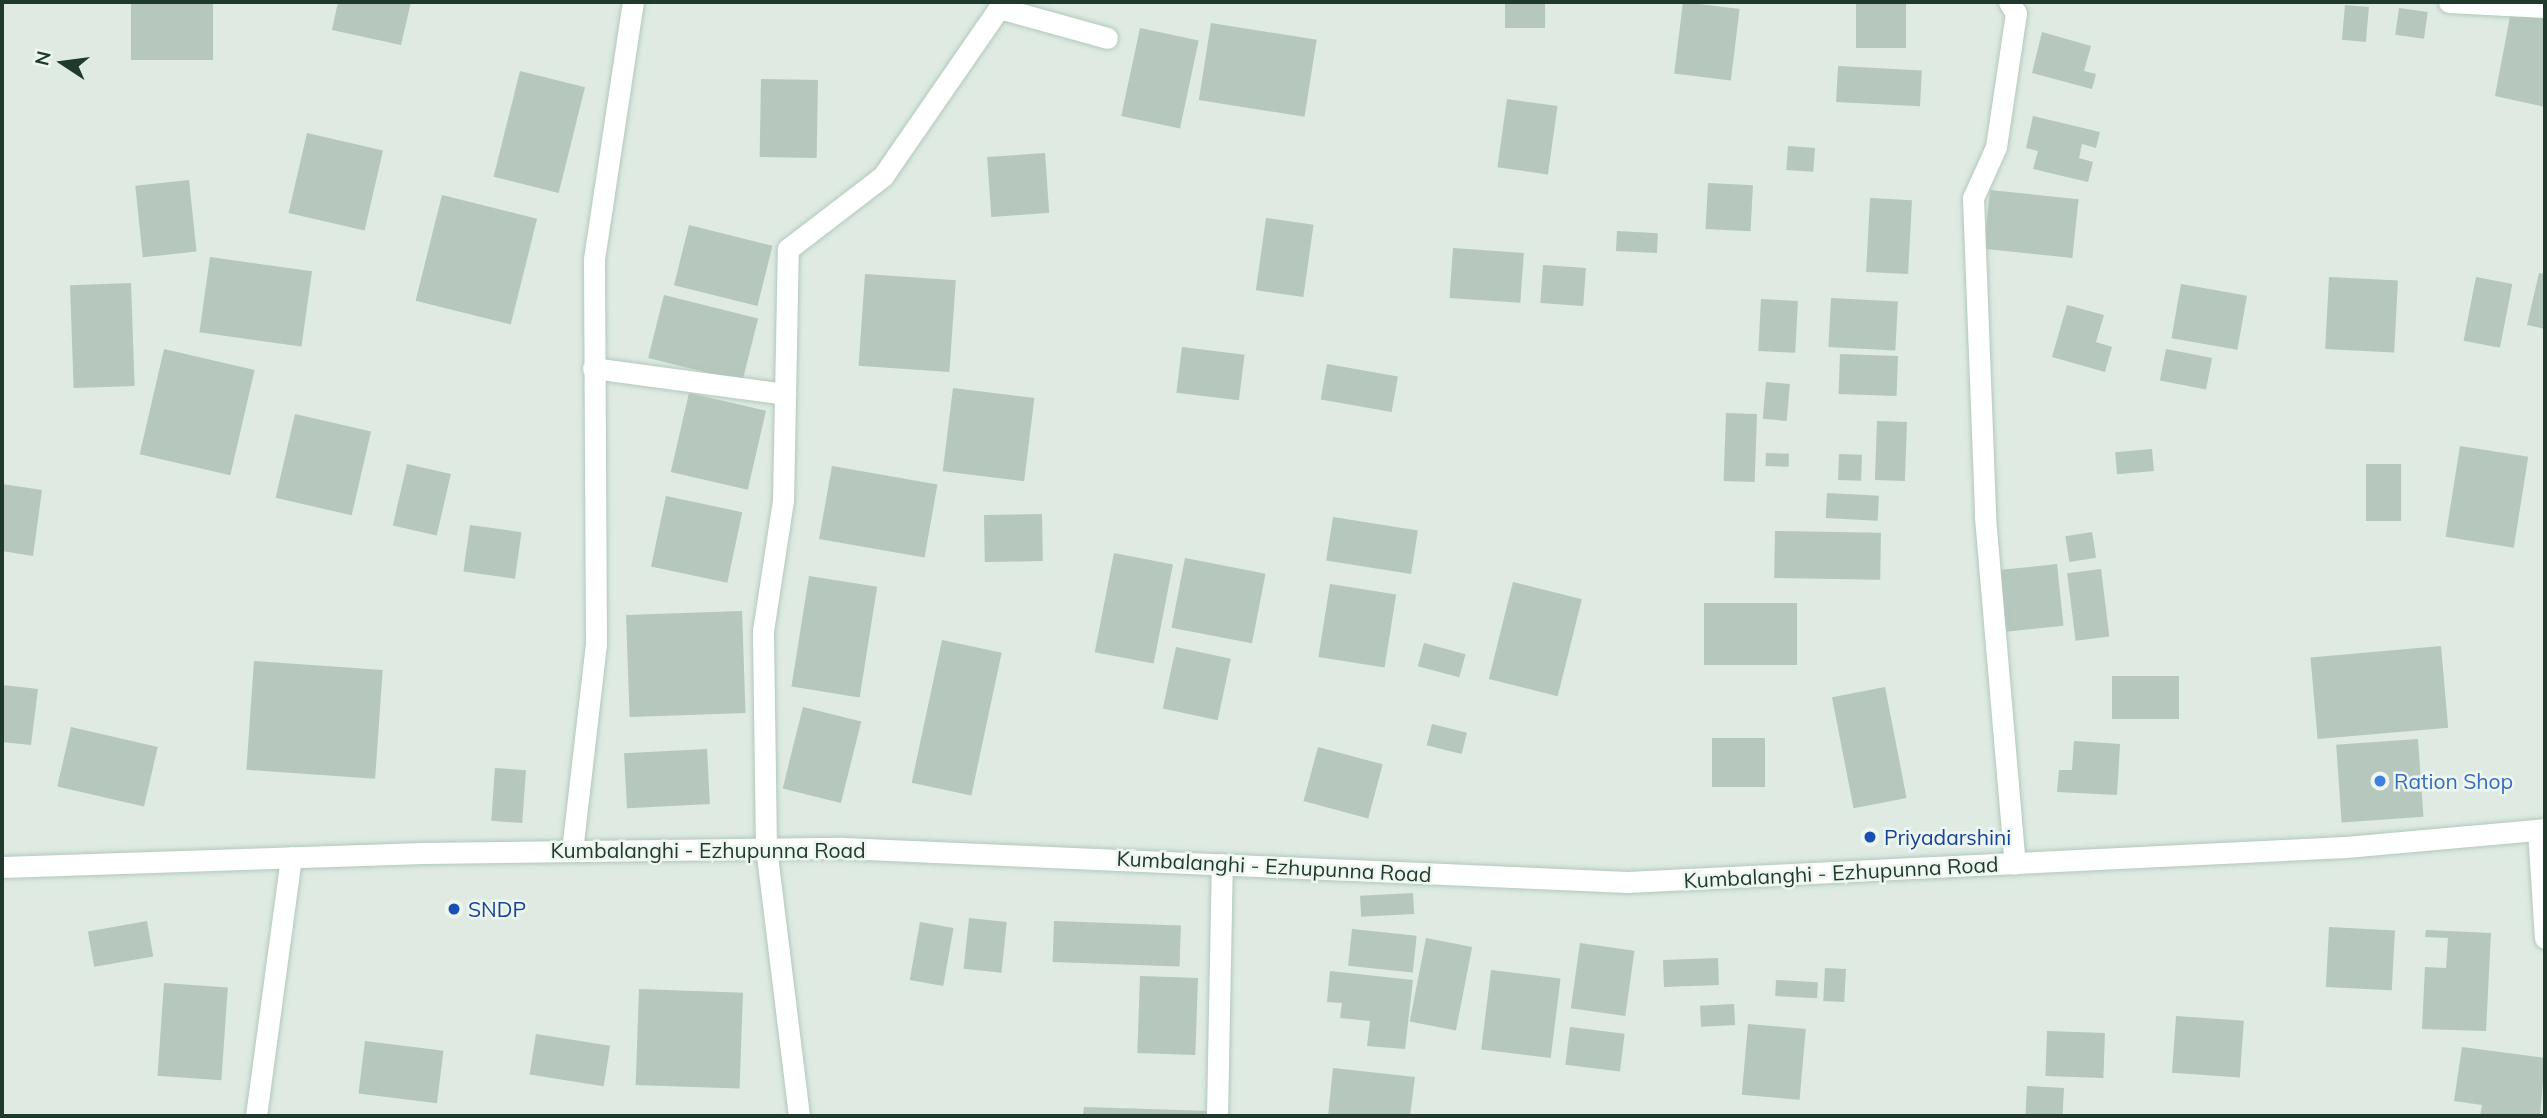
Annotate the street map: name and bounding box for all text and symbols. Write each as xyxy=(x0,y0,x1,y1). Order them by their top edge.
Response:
north arrow xyxy=(28,28,98,98)
text: N xyxy=(29,49,56,68)
place label: Ration Shop xyxy=(2394,768,2513,794)
marker: Ration Shop xyxy=(2372,773,2388,789)
place label: Priyadarshini xyxy=(1884,824,2011,850)
marker: Priyadarshini xyxy=(1862,829,1878,845)
street label: Kumbalanghi - Ezhupunna Road xyxy=(550,837,866,863)
street label: Kumbalanghi - Ezhupunna Road xyxy=(1116,845,1432,887)
street label: Kumbalanghi - Ezhupunna Road xyxy=(1683,851,1999,893)
place label: SNDP xyxy=(468,896,526,922)
marker: SNDP xyxy=(446,901,462,917)

